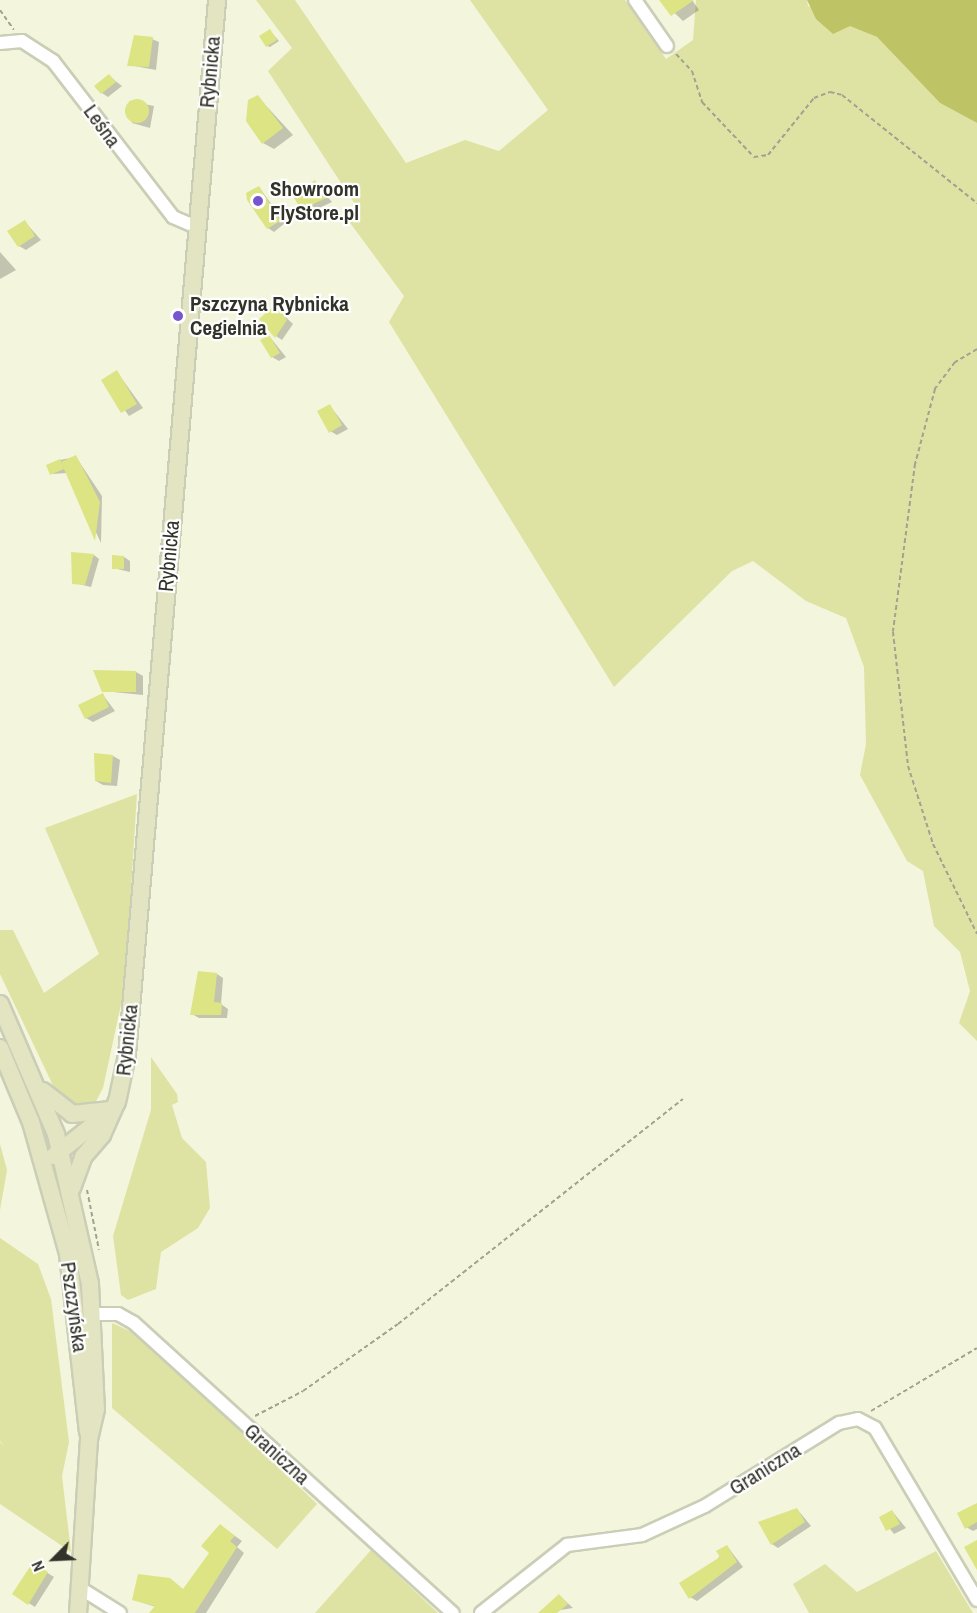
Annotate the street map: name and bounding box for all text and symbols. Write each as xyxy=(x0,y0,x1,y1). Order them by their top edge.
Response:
street label: Rybnicka xyxy=(194,35,226,109)
street label: Leśna xyxy=(78,100,126,152)
place label: Showroom FlyStore.pl xyxy=(270,176,359,226)
marker: Showroom FlyStore.pl xyxy=(251,194,265,208)
place label: Pszczyna Rybnicka Cegielnia xyxy=(190,291,349,341)
marker: Pszczyna Rybnicka Cegielnia xyxy=(171,309,185,323)
street label: Rybnicka xyxy=(153,519,185,593)
street label: Rybnicka xyxy=(111,1003,143,1077)
street label: Pszczyńska xyxy=(55,1260,93,1354)
street label: Graniczna xyxy=(239,1418,315,1490)
street label: Graniczna xyxy=(725,1437,805,1501)
north arrow xyxy=(24,1529,84,1589)
text: N xyxy=(26,1558,50,1575)

